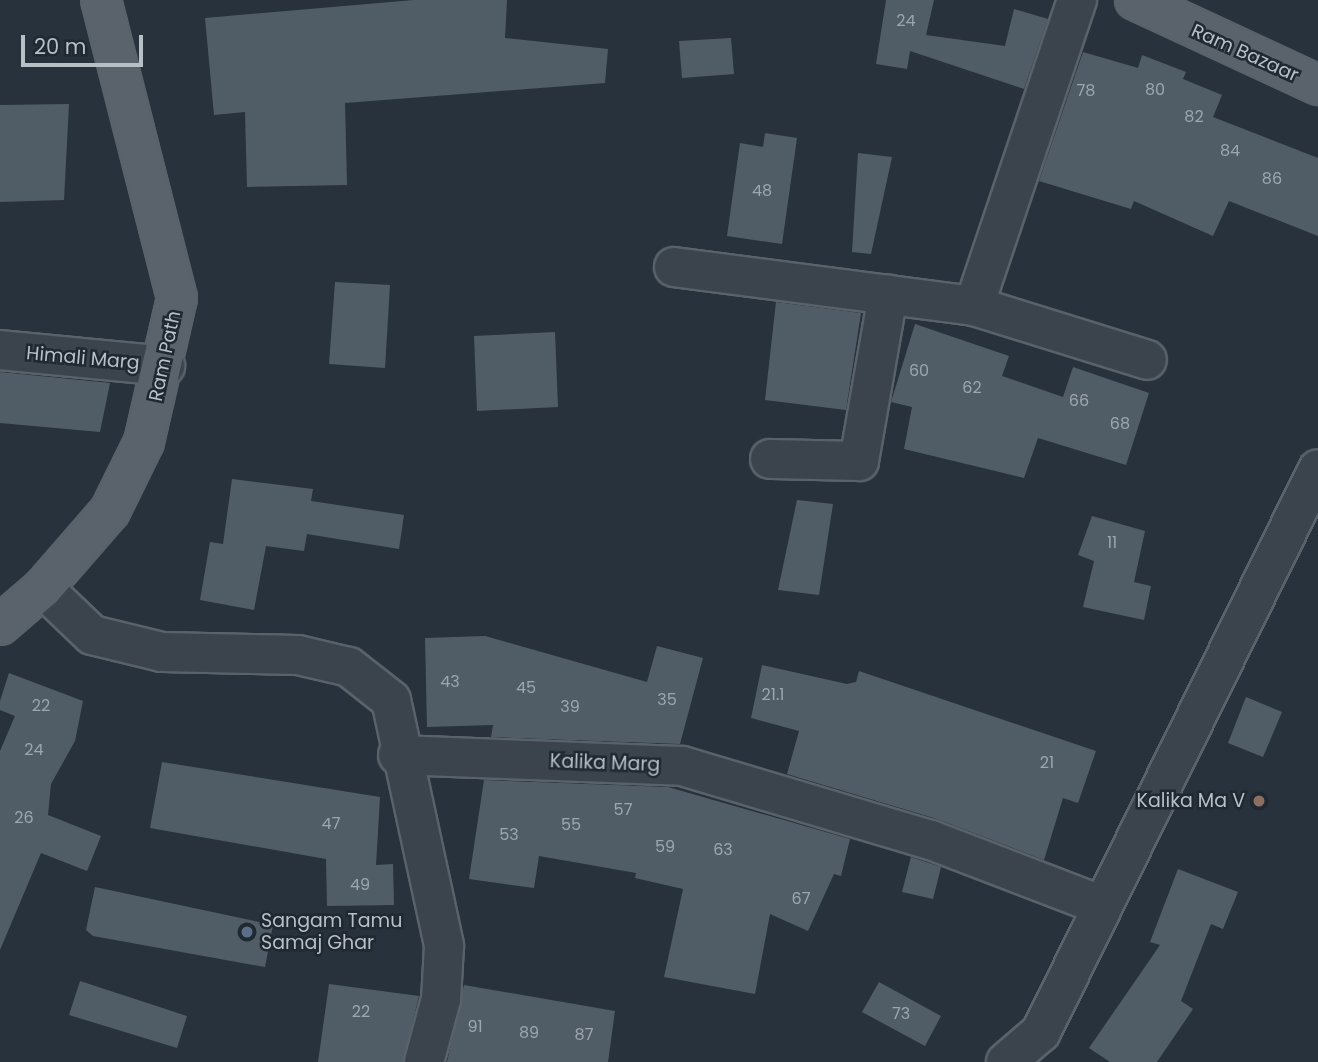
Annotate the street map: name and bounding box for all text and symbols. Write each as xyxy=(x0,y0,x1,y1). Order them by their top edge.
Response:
house number: 24 xyxy=(896,11,916,31)
street label: Ram Bazaar xyxy=(1188,19,1302,87)
scale bar xyxy=(24,21,147,65)
text: 20 m xyxy=(34,32,87,61)
house number: 80 xyxy=(1145,80,1165,100)
house number: 78 xyxy=(1077,81,1095,101)
house number: 82 xyxy=(1184,107,1204,127)
house number: 84 xyxy=(1220,141,1240,161)
house number: 86 xyxy=(1262,169,1282,189)
house number: 48 xyxy=(752,181,772,201)
street label: Ram Path xyxy=(144,309,186,403)
street label: Himali Marg xyxy=(25,342,141,374)
house number: 60 xyxy=(909,361,929,381)
house number: 62 xyxy=(962,378,982,398)
house number: 66 xyxy=(1069,391,1089,411)
house number: 68 xyxy=(1110,414,1130,434)
house number: 11 xyxy=(1107,533,1117,553)
house number: 43 xyxy=(440,672,460,692)
house number: 45 xyxy=(516,678,536,698)
house number: 21.1 xyxy=(762,685,784,705)
house number: 35 xyxy=(657,690,677,710)
house number: 22 xyxy=(32,696,50,716)
house number: 39 xyxy=(560,697,580,717)
house number: 24 xyxy=(24,740,44,760)
street label: Kalika Marg xyxy=(549,750,661,776)
house number: 21 xyxy=(1040,753,1054,773)
place label: Kalika Ma V xyxy=(1137,790,1245,812)
marker: Kalika Ma V xyxy=(1251,793,1267,809)
house number: 57 xyxy=(614,800,632,820)
house number: 26 xyxy=(14,808,34,828)
house number: 47 xyxy=(322,814,340,834)
house number: 55 xyxy=(561,815,581,835)
house number: 53 xyxy=(499,825,519,845)
house number: 59 xyxy=(655,837,675,857)
house number: 63 xyxy=(713,840,733,860)
house number: 49 xyxy=(350,875,370,895)
house number: 67 xyxy=(792,889,810,909)
place label: Sangam Tamu Samaj Ghar xyxy=(261,910,402,954)
marker: Sangam Tamu Samaj Ghar xyxy=(239,924,255,940)
house number: 22 xyxy=(352,1002,370,1022)
house number: 73 xyxy=(892,1004,910,1024)
house number: 91 xyxy=(467,1017,483,1037)
house number: 89 xyxy=(519,1023,539,1043)
house number: 87 xyxy=(575,1025,593,1045)

